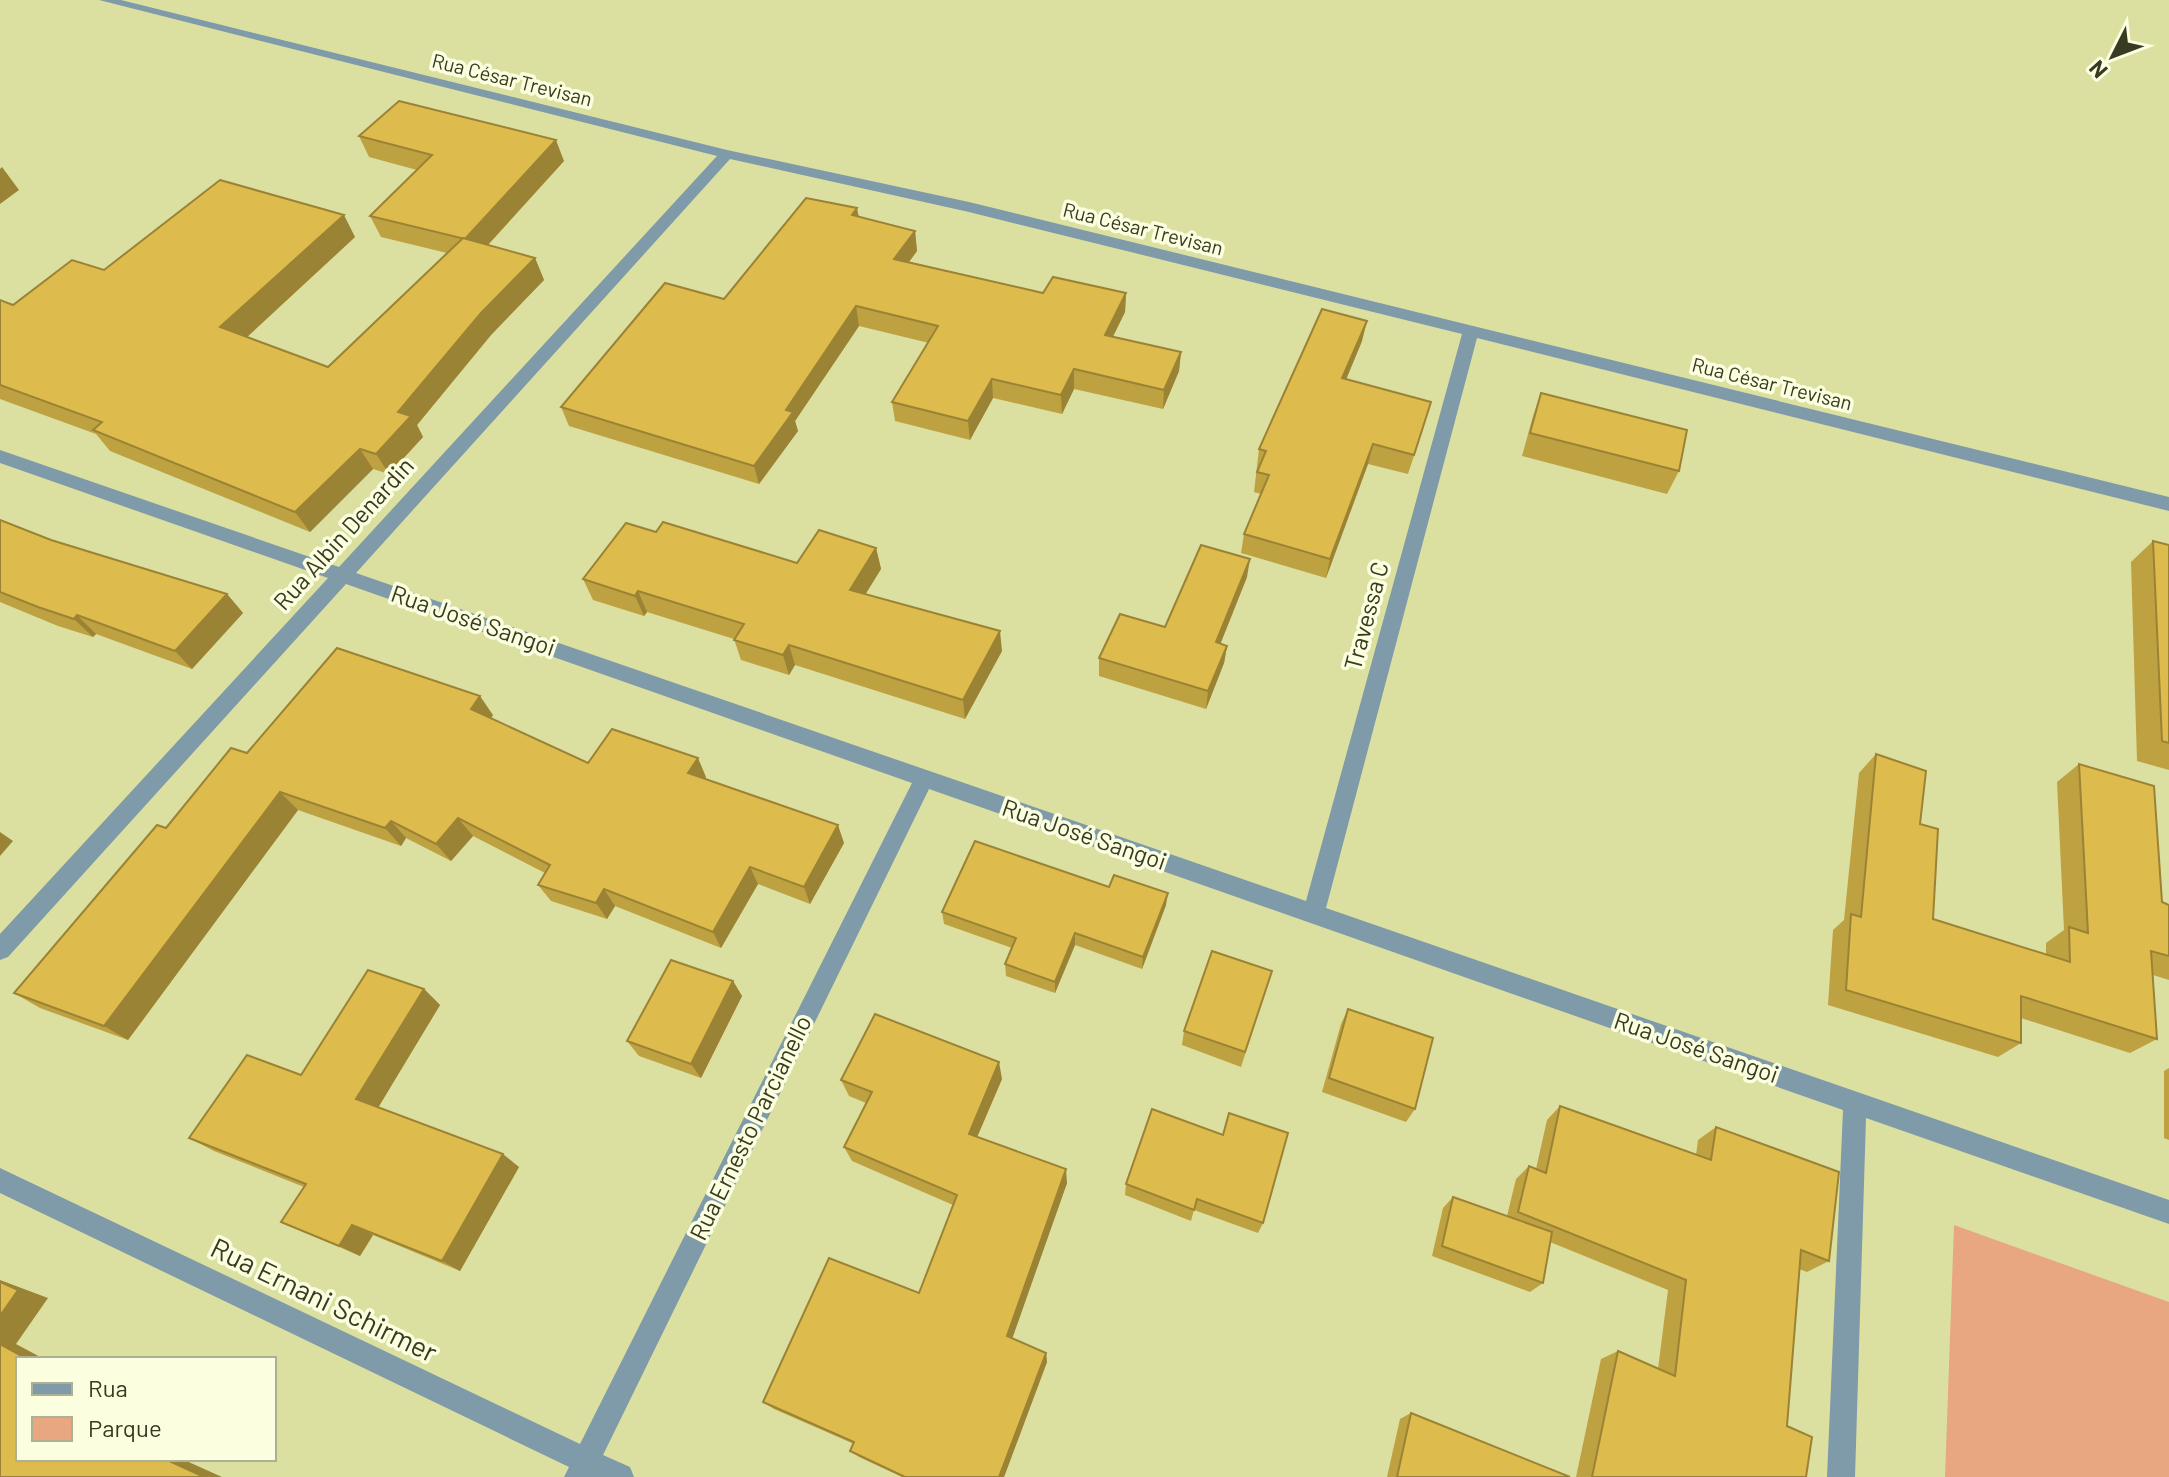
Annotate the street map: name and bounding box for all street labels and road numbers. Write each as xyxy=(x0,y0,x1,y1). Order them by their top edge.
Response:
street label: Rua César Trevisan xyxy=(430,48,595,111)
street label: Rua César Trevisan xyxy=(1061,197,1226,260)
street label: Rua César Trevisan xyxy=(1690,352,1855,415)
street label: Rua Albin Denardin xyxy=(267,451,419,615)
street label: Travessa C xyxy=(1337,558,1394,673)
street label: Rua José Sangoi xyxy=(388,578,559,661)
street label: Rua José Sangoi xyxy=(999,792,1170,875)
street label: Rua José Sangoi xyxy=(1611,1005,1782,1088)
street label: Rua Ernesto Parcianello xyxy=(683,1010,817,1245)
street label: Rua Ernani Schirmer xyxy=(206,1229,443,1369)

